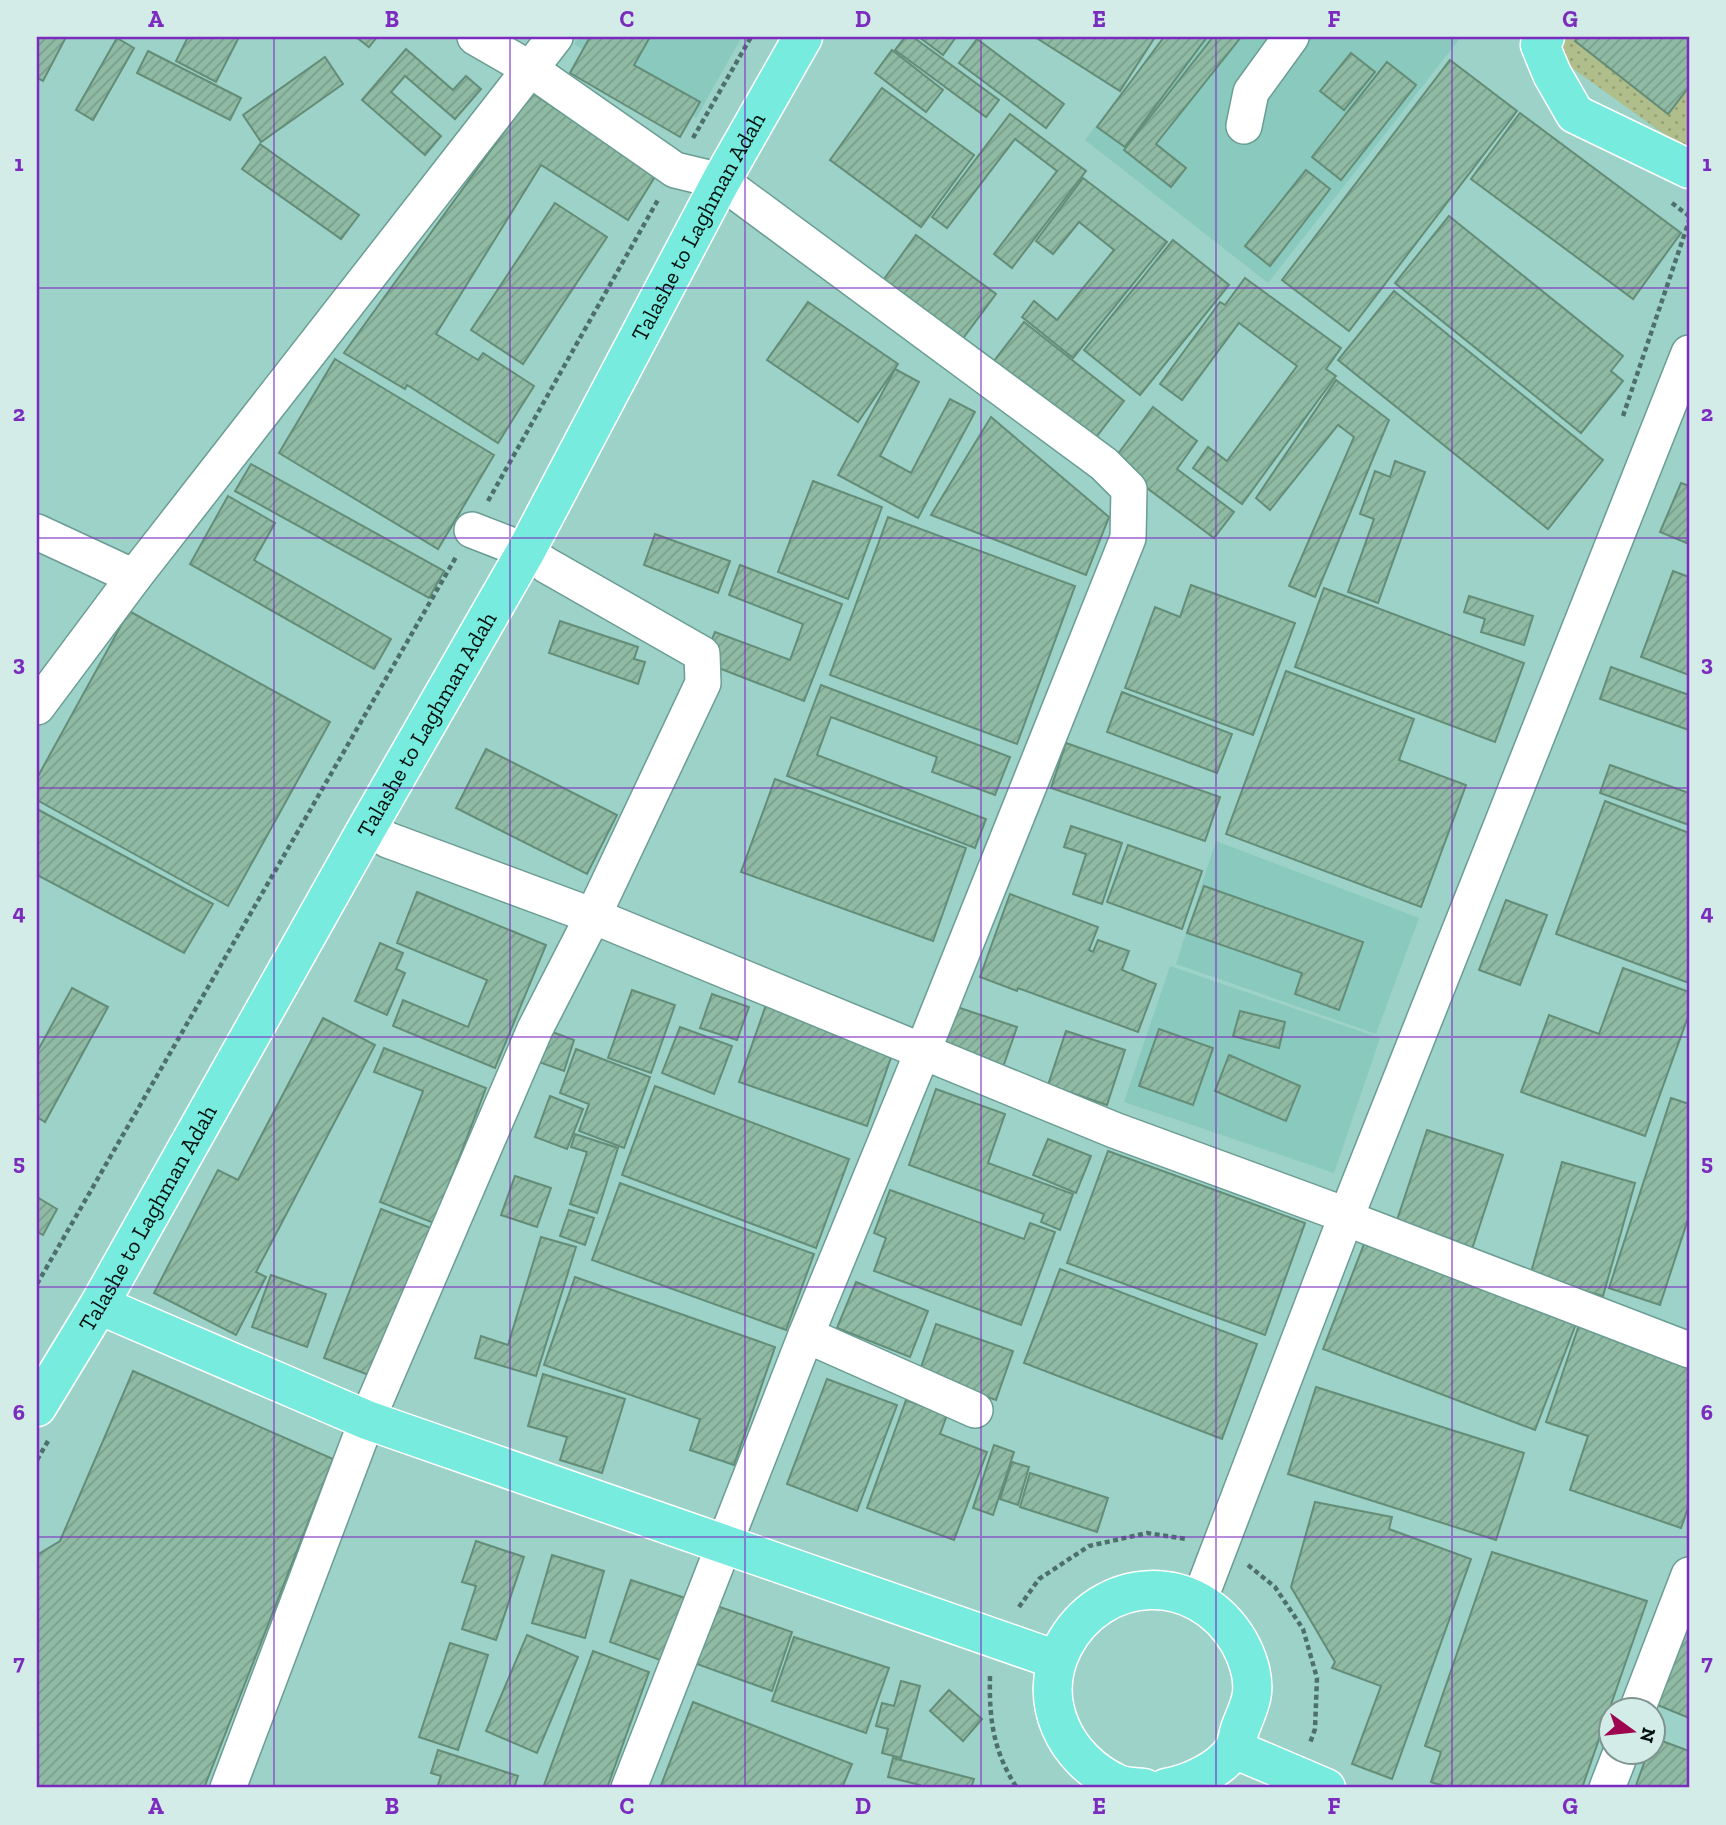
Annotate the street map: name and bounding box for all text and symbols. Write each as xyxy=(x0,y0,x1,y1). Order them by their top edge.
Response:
text: A xyxy=(148,5,164,33)
text: B xyxy=(385,5,399,33)
text: C xyxy=(620,5,634,33)
text: D xyxy=(855,5,871,33)
text: E xyxy=(1092,5,1106,33)
text: F xyxy=(1327,5,1341,33)
text: G xyxy=(1562,5,1578,33)
street label: Talashe to Laghman Adah xyxy=(625,107,771,346)
text: 1 xyxy=(14,149,24,177)
text: 1 xyxy=(1702,149,1712,177)
text: 2 xyxy=(13,399,25,427)
text: 2 xyxy=(1701,399,1713,427)
street label: Talashe to Laghman Adah xyxy=(351,606,502,842)
text: 3 xyxy=(13,649,25,677)
text: 3 xyxy=(1701,649,1713,677)
text: 4 xyxy=(12,898,26,926)
text: 4 xyxy=(1700,898,1714,926)
street label: Talashe to Laghman Adah xyxy=(72,1100,223,1336)
text: 5 xyxy=(13,1148,25,1176)
text: 5 xyxy=(1701,1148,1713,1176)
text: 6 xyxy=(13,1398,25,1426)
text: 6 xyxy=(1701,1398,1713,1426)
text: 7 xyxy=(13,1648,25,1676)
text: 7 xyxy=(1701,1648,1713,1676)
north arrow xyxy=(1596,1696,1666,1766)
text: N xyxy=(1635,1725,1661,1745)
text: A xyxy=(148,1792,164,1820)
text: B xyxy=(385,1792,399,1820)
text: C xyxy=(620,1792,634,1820)
text: D xyxy=(855,1792,871,1820)
text: E xyxy=(1092,1792,1106,1820)
text: F xyxy=(1327,1792,1341,1820)
text: G xyxy=(1562,1792,1578,1820)

